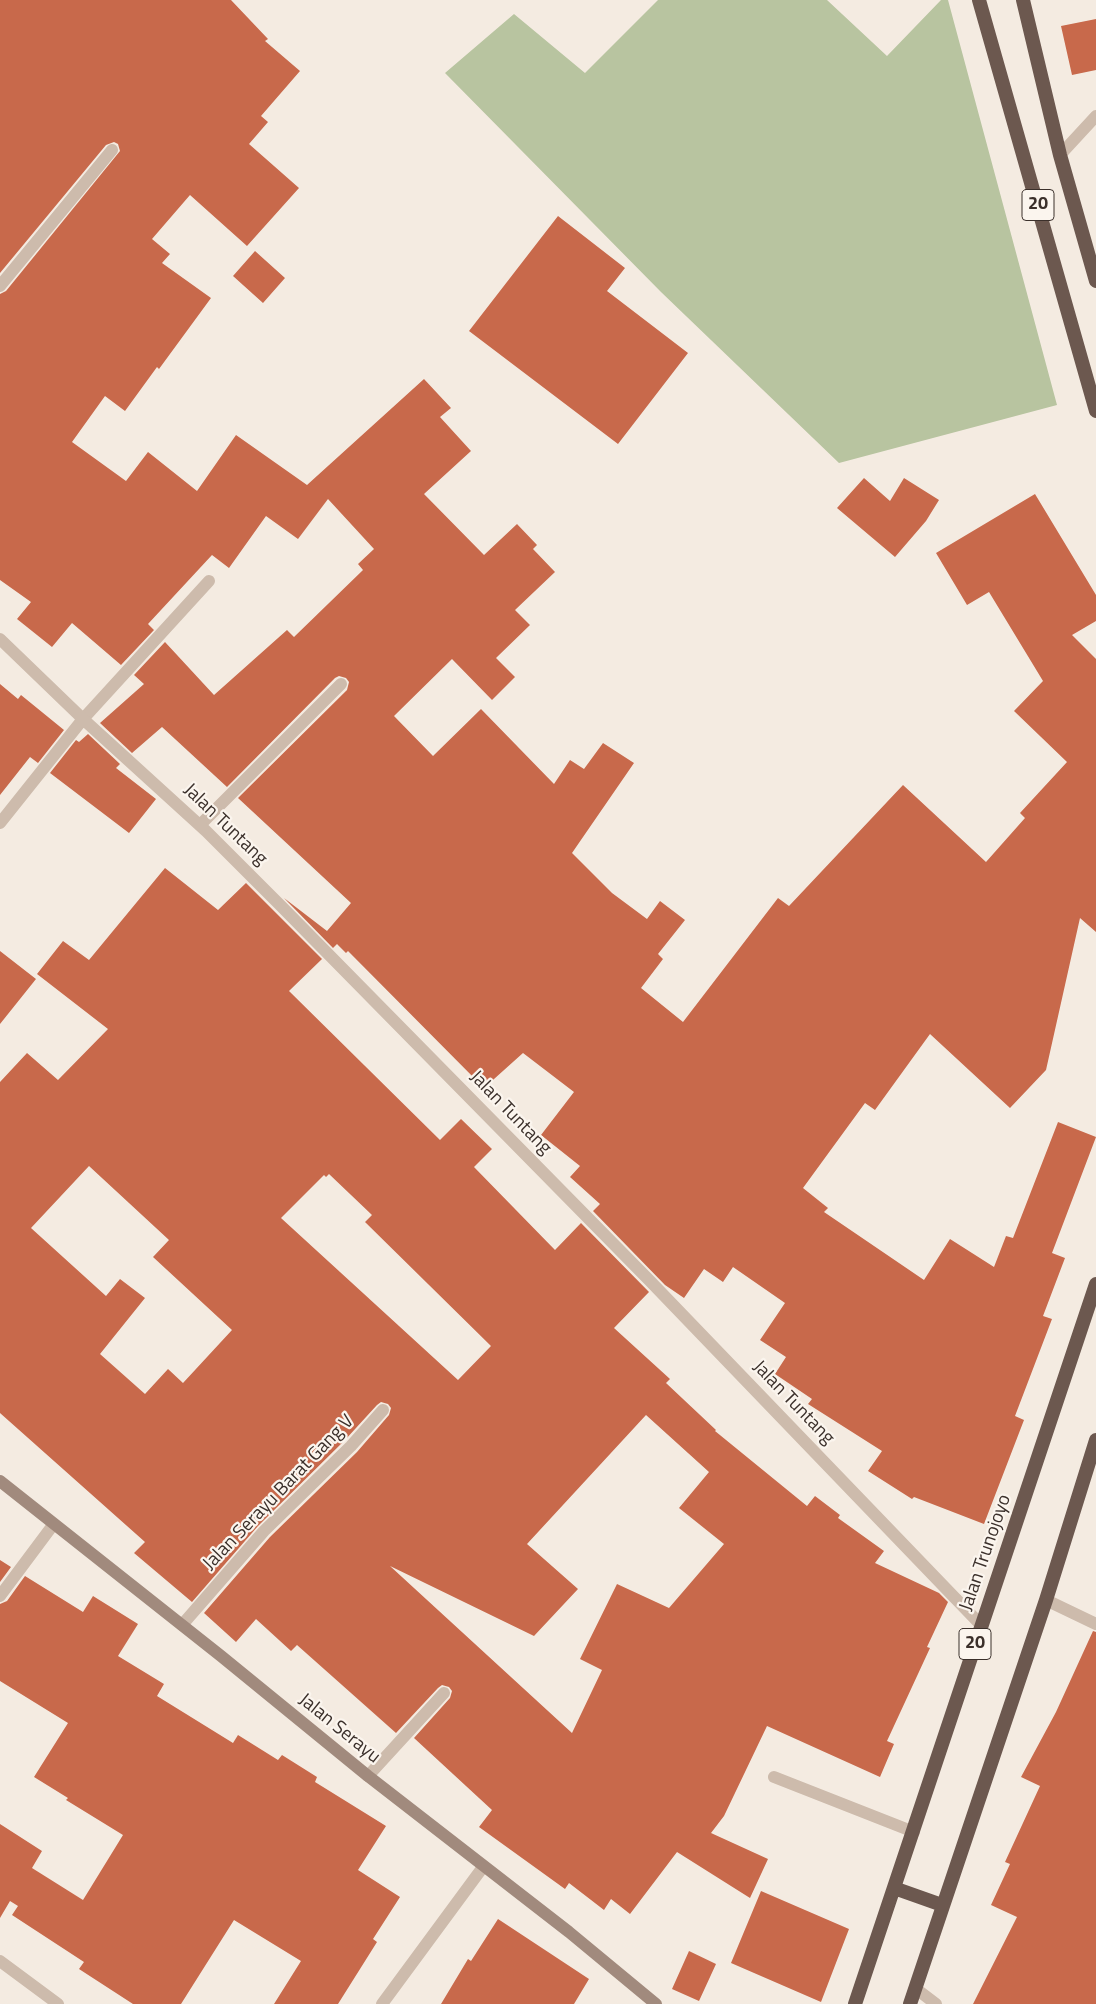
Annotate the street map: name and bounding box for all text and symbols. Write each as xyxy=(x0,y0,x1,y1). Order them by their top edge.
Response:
road number: 20 xyxy=(1022,190,1054,220)
street label: Jalan Tuntang xyxy=(178,779,272,871)
street label: Jalan Tuntang xyxy=(464,1066,556,1160)
street label: Jalan Tuntang xyxy=(747,1356,839,1450)
street label: Jalan Serayu Barat Gang V xyxy=(199,1411,359,1575)
street label: Jalan Trunojoyo xyxy=(955,1492,1017,1614)
road number: 20 xyxy=(959,1628,991,1660)
street label: Jalan Serayu xyxy=(294,1689,384,1769)

